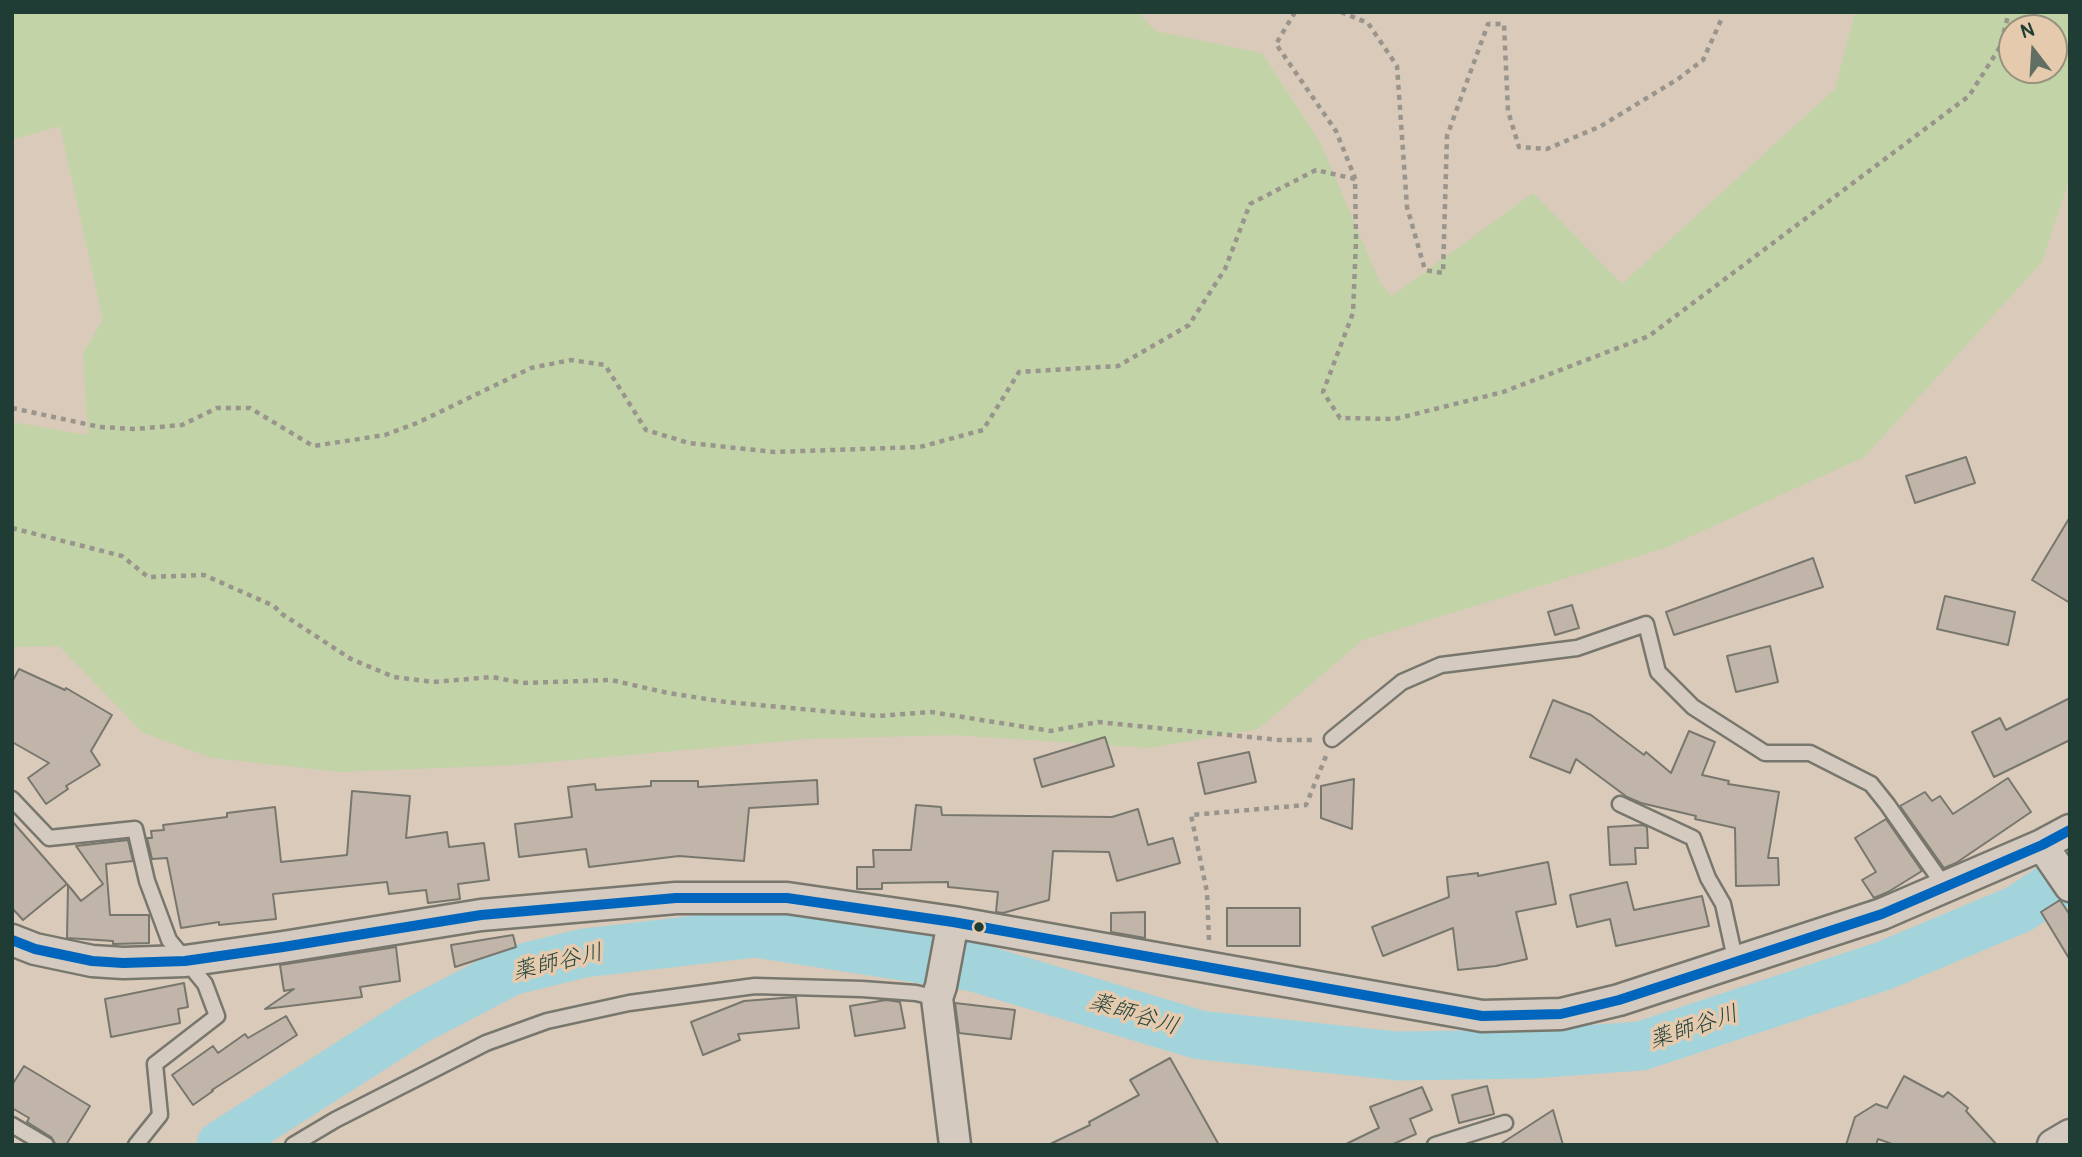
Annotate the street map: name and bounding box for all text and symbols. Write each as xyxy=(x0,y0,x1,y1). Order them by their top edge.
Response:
north arrow xyxy=(1998,14,2068,84)
text: N xyxy=(2018,17,2037,44)
unlabelled marker xyxy=(972,920,986,934)
water label: 薬師谷川 xyxy=(510,939,606,987)
water label: 薬師谷川 xyxy=(1086,988,1182,1042)
water label: 薬師谷川 xyxy=(1646,1001,1742,1055)

